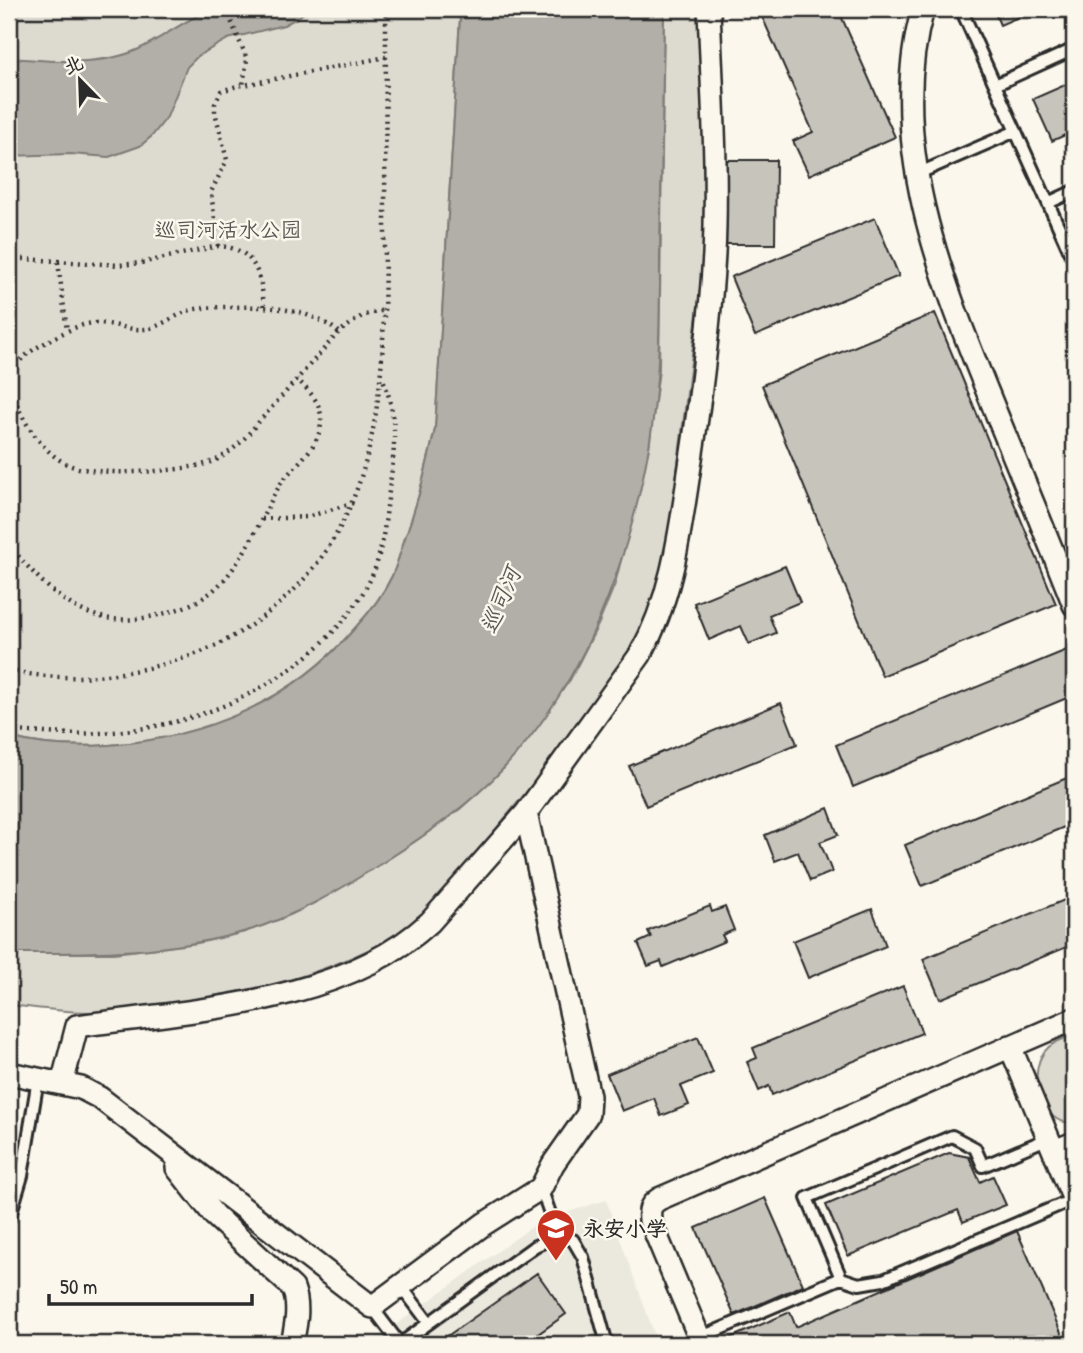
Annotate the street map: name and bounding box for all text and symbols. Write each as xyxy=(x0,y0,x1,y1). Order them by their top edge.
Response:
north arrow xyxy=(46,46,116,116)
text: 北 xyxy=(60,49,87,80)
park label: 巡司河活水公园 xyxy=(155,215,302,244)
water label: 巡司河 xyxy=(472,559,529,638)
school or university icon: 永安小学 xyxy=(535,1207,577,1262)
place label: 永安小学 xyxy=(583,1214,667,1243)
scale bar xyxy=(49,1262,252,1306)
text: 50 m xyxy=(60,1272,97,1301)

